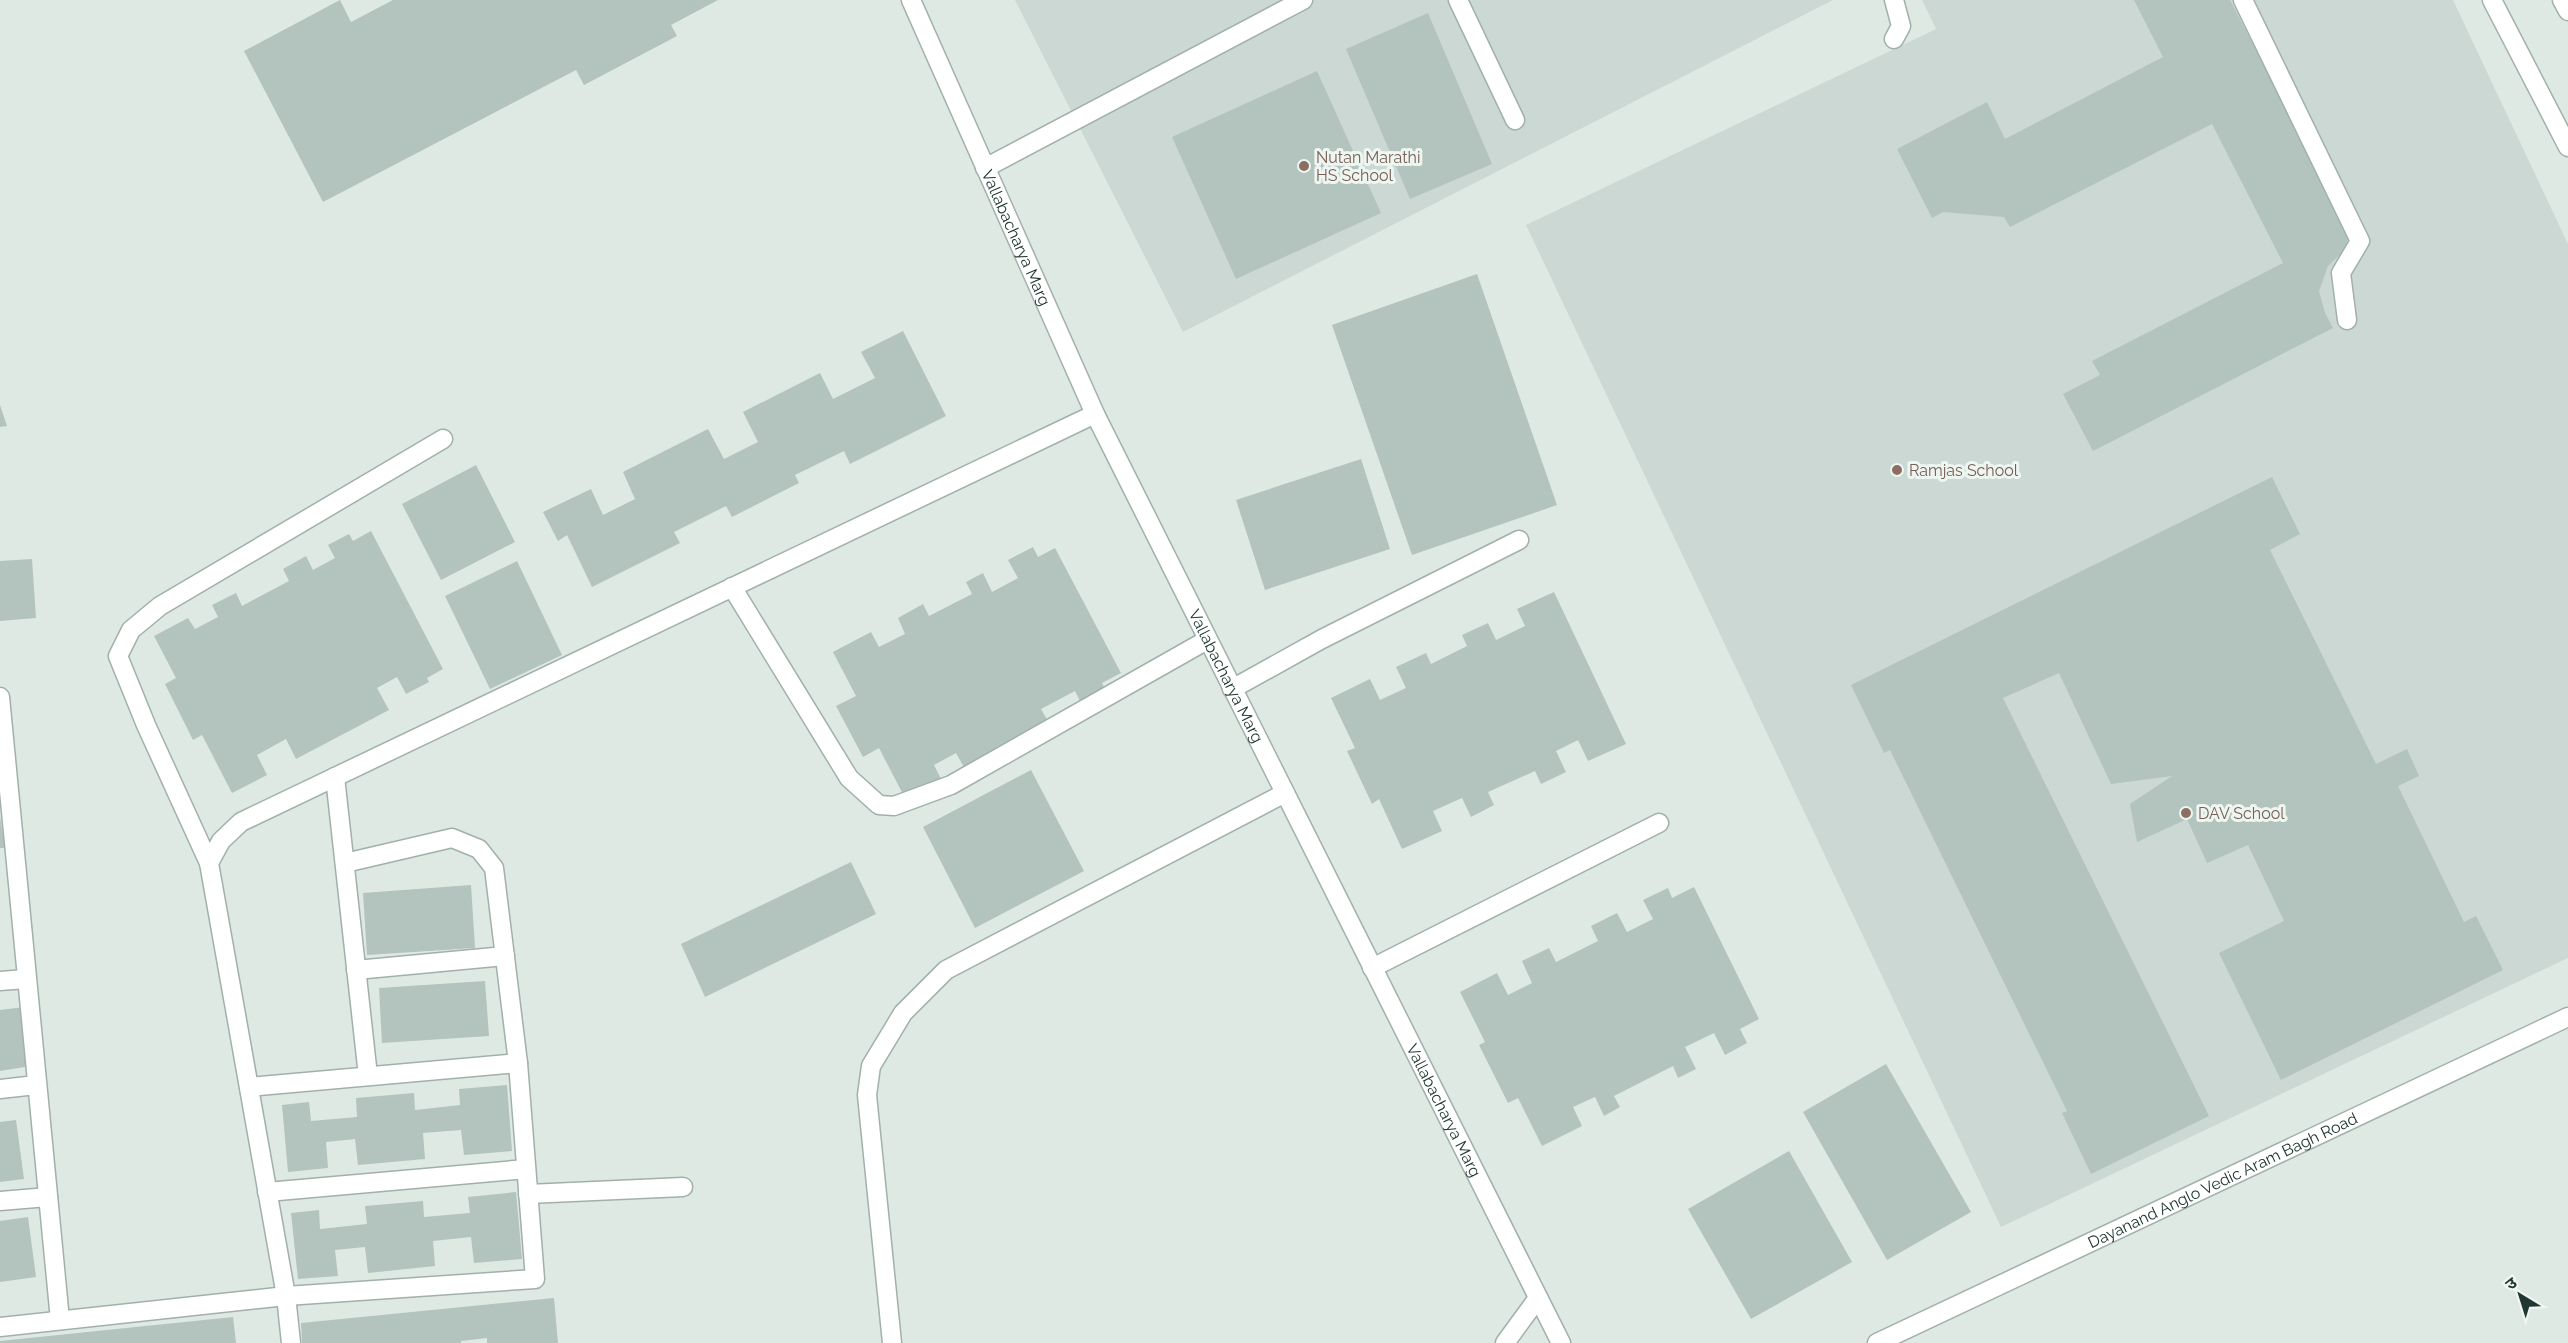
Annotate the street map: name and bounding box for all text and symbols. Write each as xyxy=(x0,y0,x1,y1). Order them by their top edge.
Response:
place label: Nutan Marathi HS School xyxy=(1316,148,1420,185)
marker: Nutan Marathi HS School xyxy=(1297,159,1311,173)
street label: Vallabacharya Marg xyxy=(978,167,1055,308)
place label: Ramjas School xyxy=(1909,461,2019,480)
marker: Ramjas School xyxy=(1890,463,1904,477)
street label: Vallabacharya Marg xyxy=(1185,606,1268,746)
place label: DAV School xyxy=(2198,804,2285,823)
marker: DAV School xyxy=(2179,806,2193,820)
street label: Vallabacharya Marg xyxy=(1403,1040,1486,1180)
street label: Dayanand Anglo Vedic Aram Bagh Road xyxy=(2085,1108,2360,1252)
north arrow xyxy=(2490,1265,2550,1325)
text: उ xyxy=(2502,1273,2521,1294)

